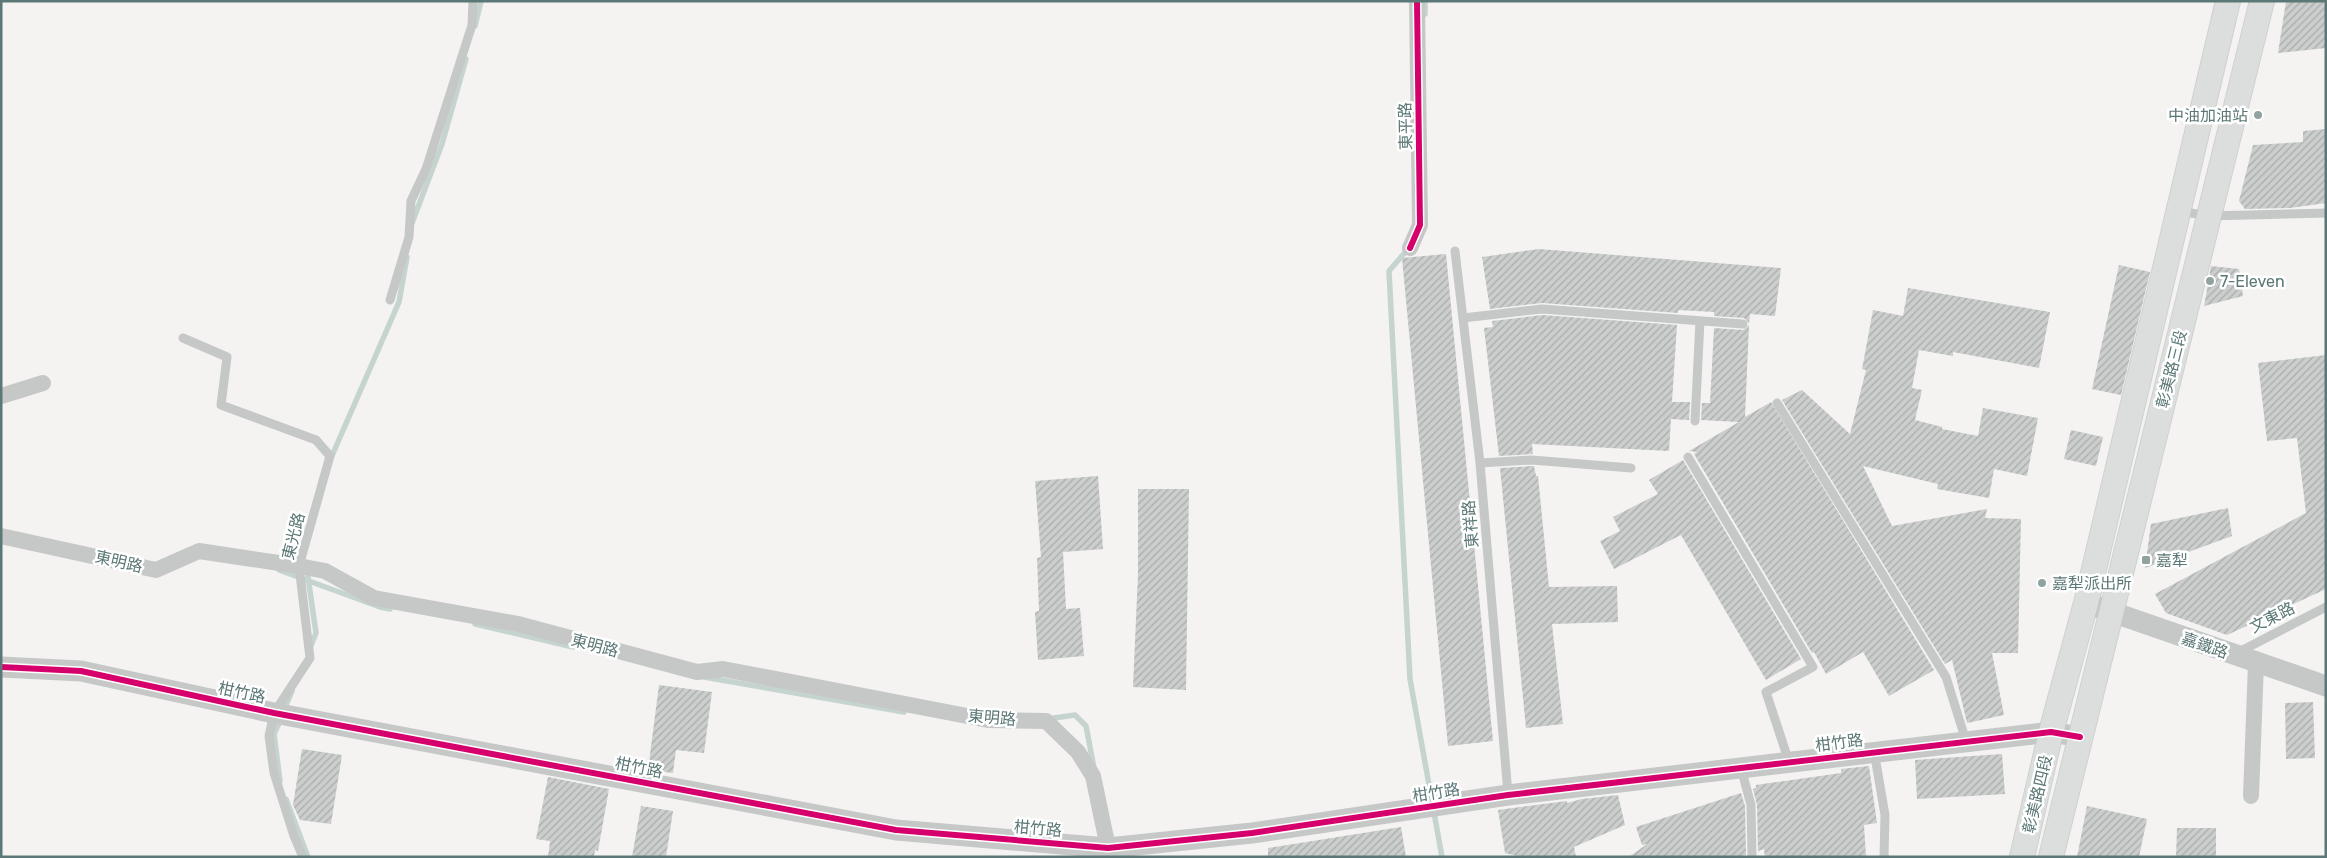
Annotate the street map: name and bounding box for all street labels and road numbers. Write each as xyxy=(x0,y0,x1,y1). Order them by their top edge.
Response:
street label: 東平路 xyxy=(1396,102,1415,150)
street label: 彰美路三段 xyxy=(2153,328,2190,410)
street label: 東祥路 xyxy=(1459,499,1482,549)
street label: 東光路 xyxy=(278,511,309,562)
street label: 東明路 xyxy=(93,547,144,576)
street label: 文東路 xyxy=(2247,598,2298,637)
street label: 嘉鐵路 xyxy=(2179,629,2231,662)
street label: 東明路 xyxy=(569,630,621,661)
street label: 柑竹路 xyxy=(216,678,267,707)
street label: 東明路 xyxy=(967,706,1017,729)
street label: 柑竹路 xyxy=(1814,730,1864,755)
street label: 彰美路四段 xyxy=(2019,753,2056,835)
street label: 柑竹路 xyxy=(614,754,664,781)
street label: 柑竹路 xyxy=(1411,779,1461,806)
street label: 柑竹路 xyxy=(1013,817,1063,840)

